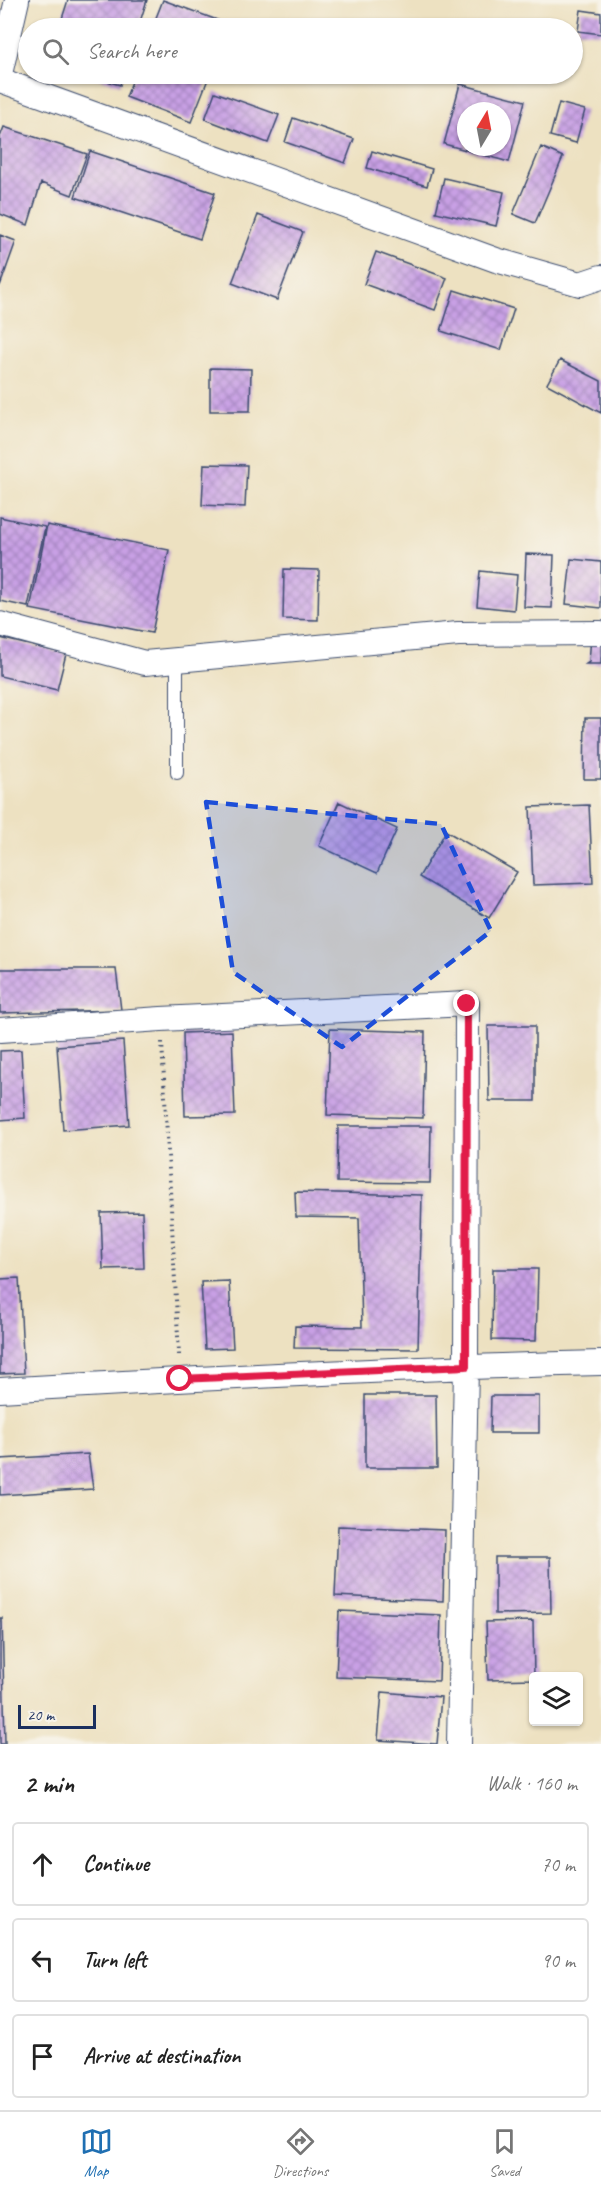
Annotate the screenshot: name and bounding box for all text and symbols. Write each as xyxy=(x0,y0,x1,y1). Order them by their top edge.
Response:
search box xyxy=(18,18,583,84)
icon: search xyxy=(39,35,72,68)
text: Search here xyxy=(87,37,177,65)
north arrow xyxy=(457,102,511,156)
route end xyxy=(453,990,479,1016)
route start xyxy=(166,1365,192,1391)
map controls xyxy=(529,1672,583,1726)
button: layers xyxy=(529,1672,583,1726)
scale bar xyxy=(18,1702,96,1730)
text: 20 m xyxy=(27,1705,54,1725)
text: 2 min xyxy=(24,1767,74,1800)
text: Walk · 160 m xyxy=(487,1771,577,1796)
icon: ahead xyxy=(26,1848,59,1881)
text: Continue xyxy=(83,1850,149,1878)
text: 70 m xyxy=(541,1852,575,1877)
icon: left xyxy=(26,1944,59,1977)
text: Turn left xyxy=(83,1946,147,1974)
text: 90 m xyxy=(541,1948,575,1973)
icon: arrive xyxy=(26,2040,59,2073)
text: Arrive at destination xyxy=(83,2042,240,2070)
tab: Map xyxy=(80,2125,113,2181)
tab: Directions xyxy=(273,2125,328,2181)
tab: Saved xyxy=(488,2125,521,2181)

